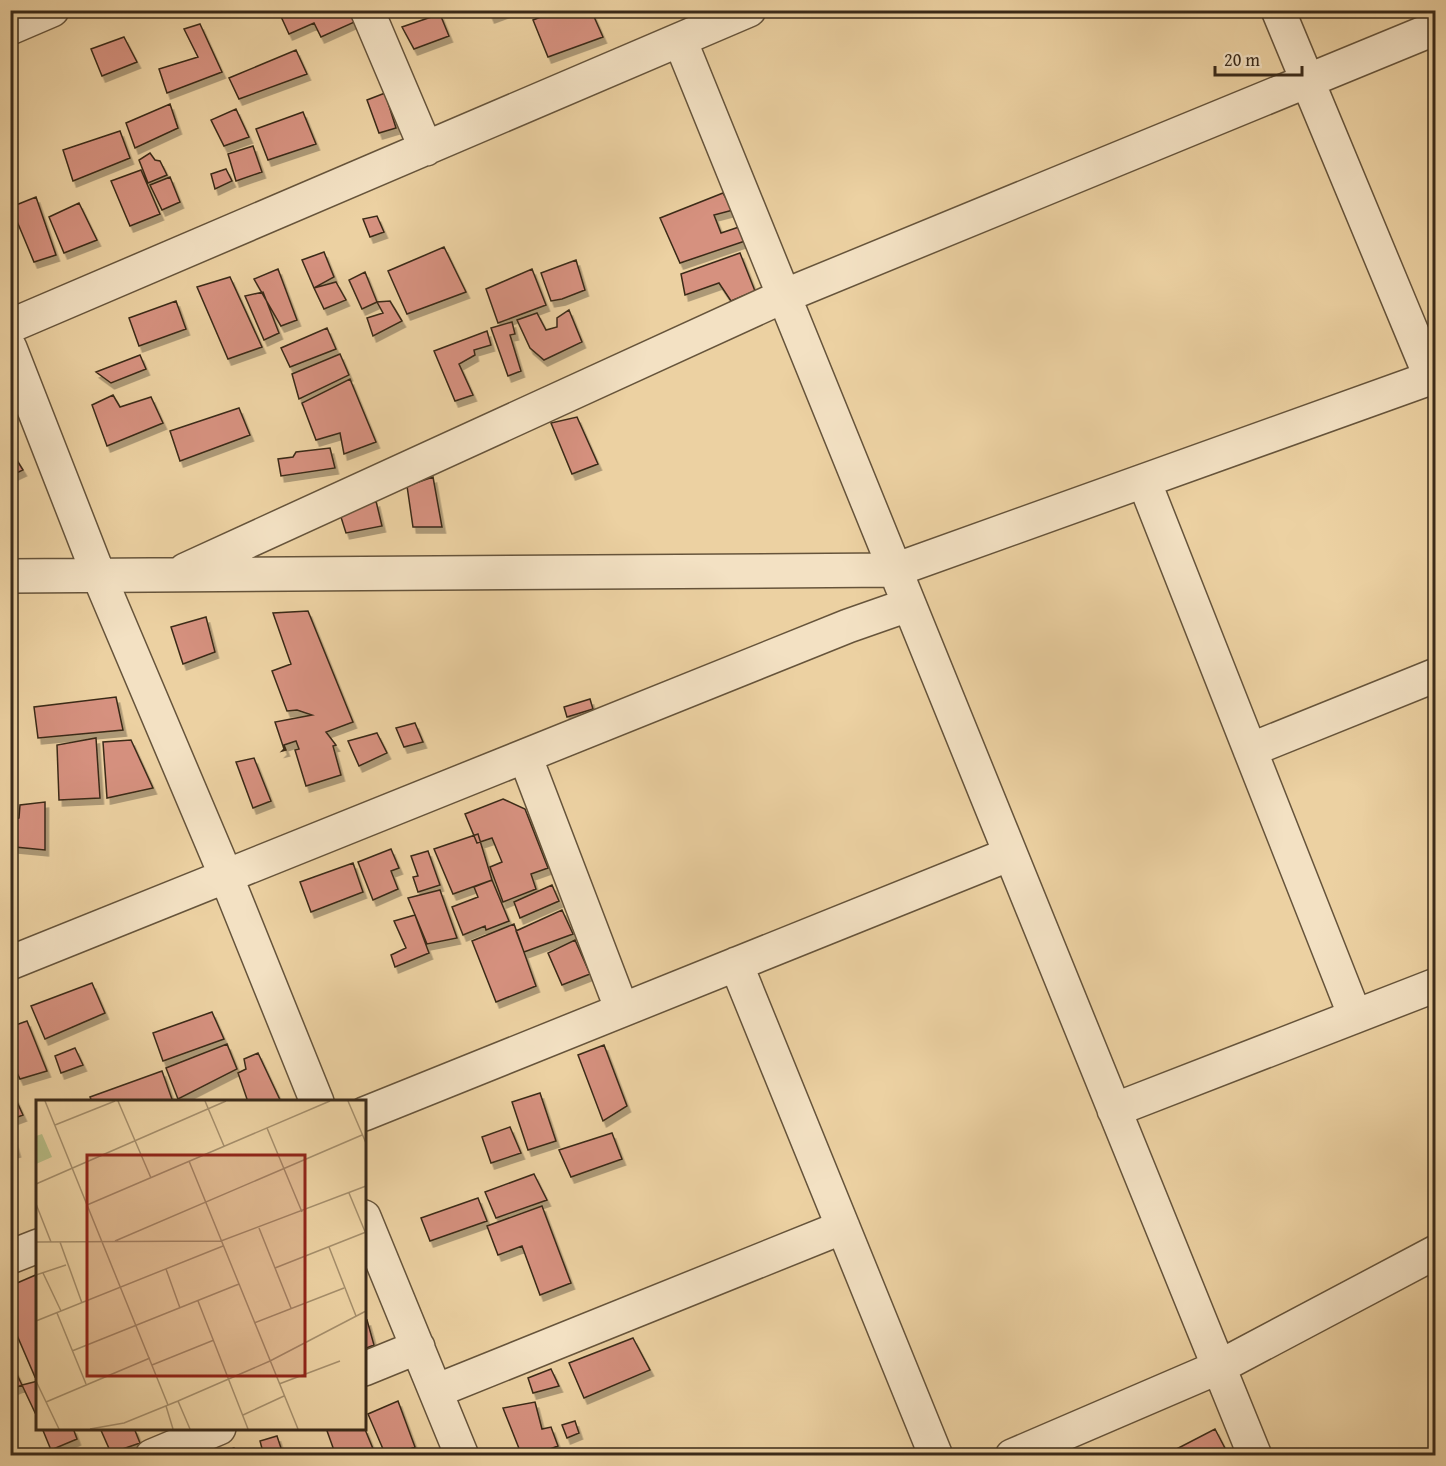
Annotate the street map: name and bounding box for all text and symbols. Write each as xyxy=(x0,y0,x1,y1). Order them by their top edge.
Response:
scale bar xyxy=(1215,39,1302,77)
text: 20 m xyxy=(1224,46,1260,73)
inset map xyxy=(36,1100,366,1430)

